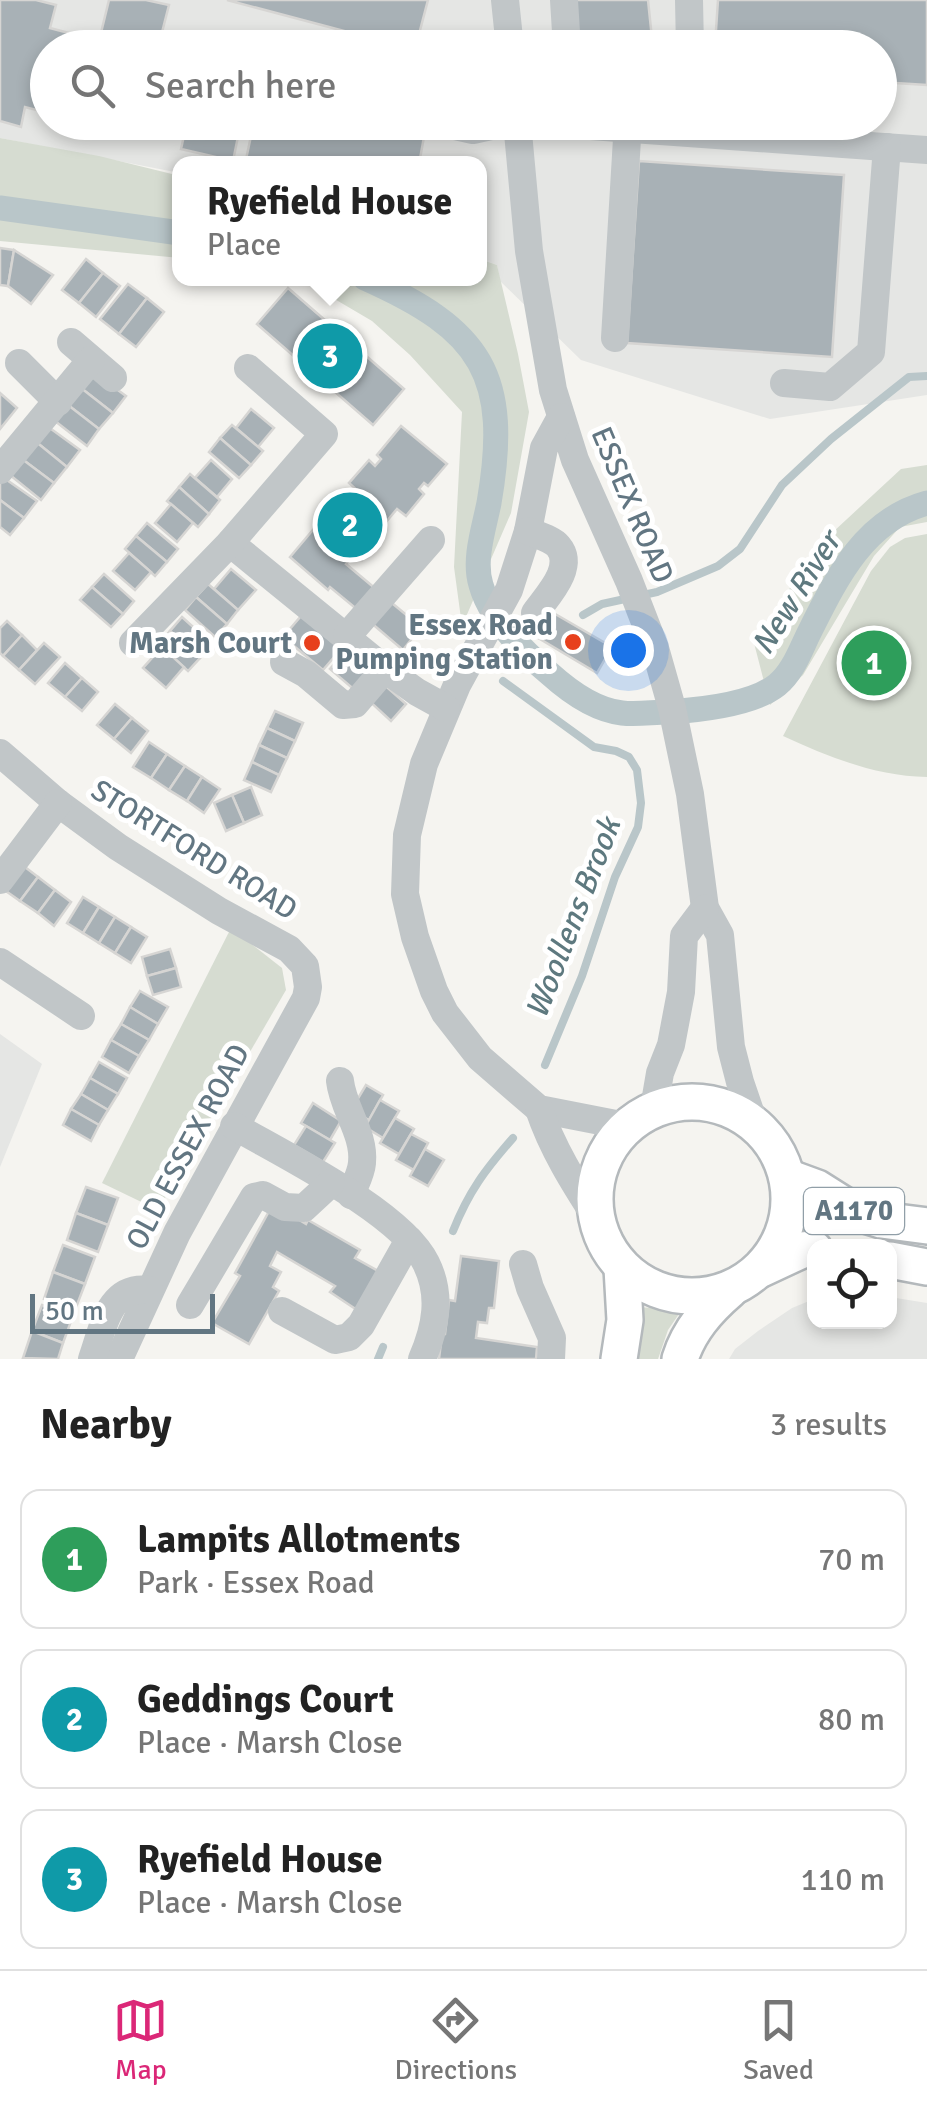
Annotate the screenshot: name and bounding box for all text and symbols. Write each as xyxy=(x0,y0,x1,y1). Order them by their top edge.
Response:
search box xyxy=(30,30,897,140)
icon: search xyxy=(65,58,120,113)
text: Search here xyxy=(145,62,337,109)
popup xyxy=(172,156,487,286)
text: Ryefield House xyxy=(207,178,452,225)
text: Place xyxy=(207,225,281,264)
pin: 3 xyxy=(298,318,362,394)
street label: ESSEX ROAD xyxy=(582,421,682,589)
pin: 2 xyxy=(318,488,382,562)
water label: New River xyxy=(743,521,851,661)
place label: Essex Road Pumping Station xyxy=(335,607,553,678)
place label: Marsh Court xyxy=(129,625,292,662)
your location xyxy=(603,625,654,676)
pin: 1 xyxy=(842,626,906,700)
marker: Essex Road Pumping Station xyxy=(562,631,584,653)
marker: Marsh Court xyxy=(301,632,323,654)
street label: STORTFORD ROAD xyxy=(84,772,304,928)
water label: Woollens Brook xyxy=(517,810,630,1024)
street label: OLD ESSEX ROAD xyxy=(118,1038,258,1256)
road number: A1170 xyxy=(804,1188,904,1234)
map controls xyxy=(807,1239,897,1329)
button: locate xyxy=(807,1239,897,1329)
scale bar xyxy=(30,1289,215,1334)
text: 50 m xyxy=(45,1294,104,1328)
text: Nearby xyxy=(40,1399,172,1450)
text: 3 results xyxy=(770,1405,887,1444)
text: Lampits Allotments xyxy=(137,1516,460,1563)
text: 1 xyxy=(66,1540,83,1579)
text: 70 m xyxy=(818,1540,885,1579)
text: Park · Essex Road xyxy=(137,1563,375,1602)
text: Geddings Court xyxy=(137,1676,394,1723)
text: 2 xyxy=(66,1700,83,1739)
text: 80 m xyxy=(818,1700,885,1739)
text: Place · Marsh Close xyxy=(137,1723,403,1762)
text: Ryefield House xyxy=(137,1836,383,1883)
text: 3 xyxy=(66,1860,83,1899)
text: 110 m xyxy=(801,1860,885,1899)
text: Place · Marsh Close xyxy=(137,1883,403,1922)
tab: Map xyxy=(113,1993,168,2087)
tab: Directions xyxy=(395,1993,517,2087)
tab: Saved xyxy=(743,1993,814,2087)

